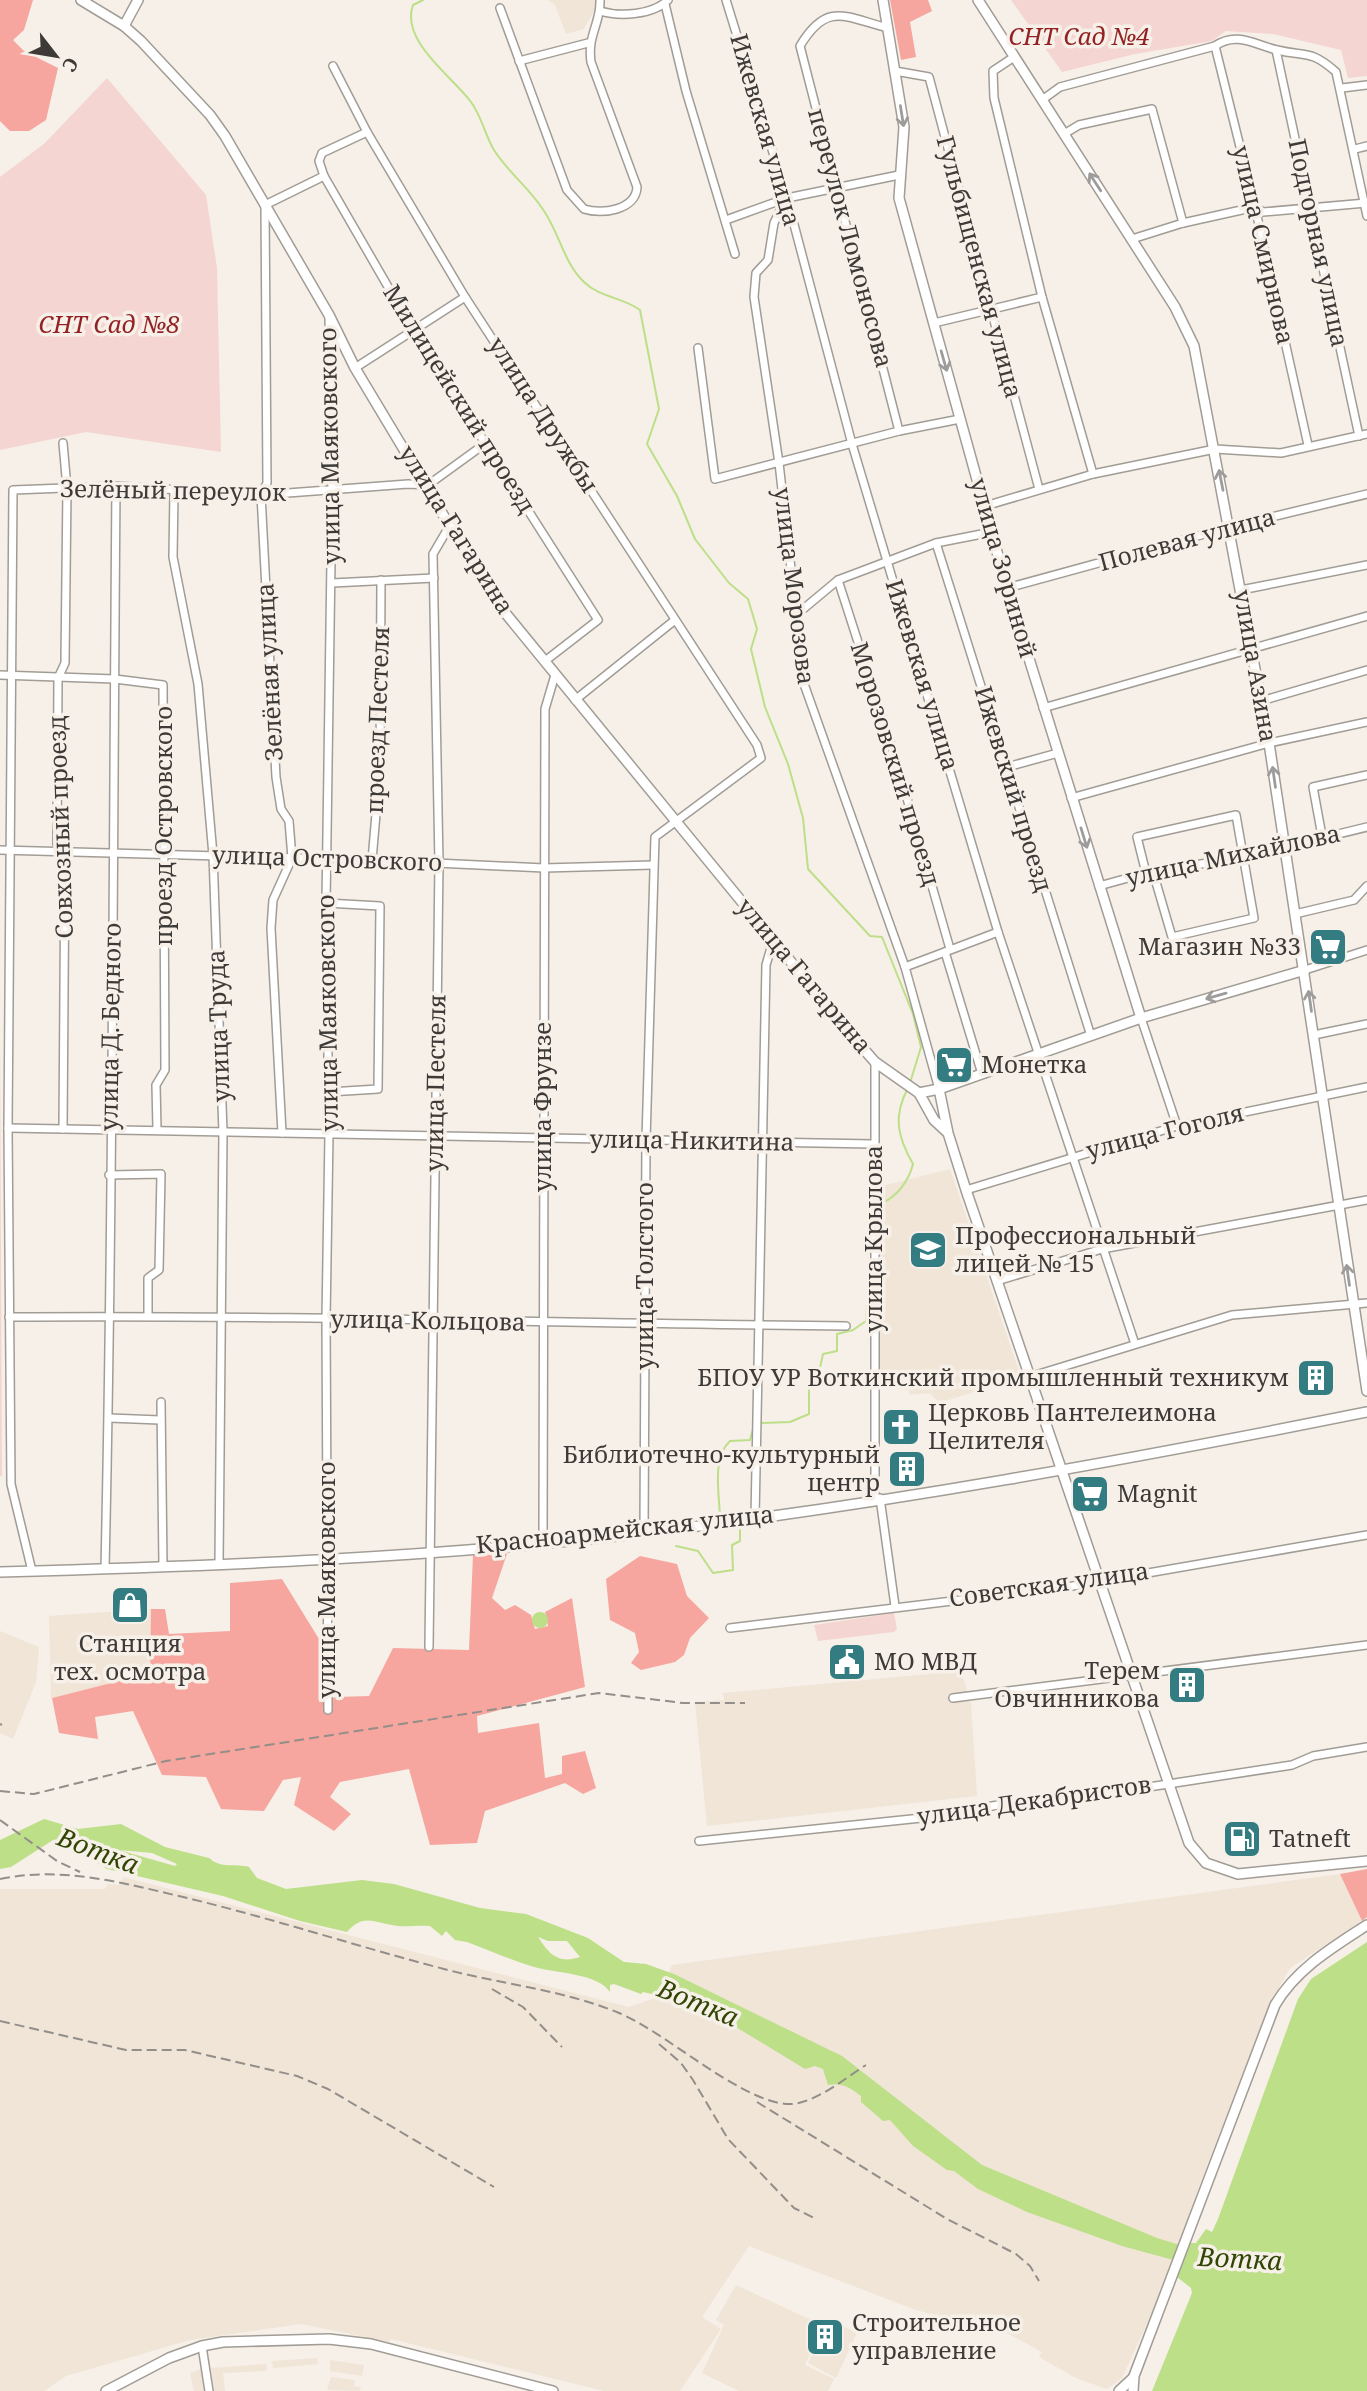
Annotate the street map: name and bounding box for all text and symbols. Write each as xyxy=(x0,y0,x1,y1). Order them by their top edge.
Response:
park label: СНТ Сад №4 xyxy=(1008,19,1150,52)
north arrow xyxy=(21,21,91,91)
street label: Ижевская улица xyxy=(723,30,810,230)
text: С xyxy=(56,53,85,77)
street label: переулок Ломоносова xyxy=(801,104,902,371)
one-way arrow xyxy=(896,104,909,127)
street label: Гульбищенская улица xyxy=(930,132,1031,401)
street label: Подгорная улица xyxy=(1281,136,1358,350)
street label: улица Смирнова xyxy=(1226,142,1303,347)
one-way arrow xyxy=(1088,172,1102,192)
street label: Милицейский проезд xyxy=(376,278,544,519)
park label: СНТ Сад №8 xyxy=(38,307,180,340)
street label: улица Маяковского xyxy=(310,327,347,565)
street label: улица Дружбы xyxy=(481,330,607,499)
one-way arrow xyxy=(938,349,951,372)
street label: улица Гагарина xyxy=(392,438,523,620)
one-way arrow xyxy=(1213,469,1227,492)
street label: Зелёный переулок xyxy=(60,471,287,508)
street label: улица Зориной xyxy=(963,474,1046,662)
street label: улица Морозова xyxy=(767,485,824,686)
street label: Полевая улица xyxy=(1095,499,1278,578)
street label: Ижевская улица xyxy=(879,575,968,774)
street label: Зелёная улица xyxy=(247,582,290,762)
street label: улица Азина xyxy=(1227,587,1286,745)
street label: проезд Пестеля xyxy=(357,626,396,814)
street label: Морозовский проезд xyxy=(844,638,949,889)
street label: Ижевский проезд xyxy=(967,682,1061,895)
street label: проезд Островского xyxy=(146,706,179,946)
street label: Совхозный проезд xyxy=(39,715,80,939)
one-way arrow xyxy=(1267,766,1280,788)
street label: улица Михайлова xyxy=(1122,816,1343,893)
one-way arrow xyxy=(1078,826,1091,848)
street label: улица Островского xyxy=(211,837,443,878)
street label: улица Гагарина xyxy=(730,890,880,1060)
street label: улица Маяковского xyxy=(308,894,345,1132)
street label: улица Д. Бедного xyxy=(91,922,128,1131)
supermarket icon: Магазин №33 xyxy=(1307,926,1349,968)
place label: Магазин №33 xyxy=(1138,929,1301,962)
street label: улица Труда xyxy=(198,949,237,1103)
one-way arrow xyxy=(1206,990,1228,1003)
one-way arrow xyxy=(1303,990,1316,1013)
street label: улица Пестеля xyxy=(416,994,453,1172)
street label: улица Фрунзе xyxy=(525,1022,558,1192)
supermarket icon: Монетка xyxy=(933,1044,975,1086)
place label: Монетка xyxy=(981,1047,1087,1080)
street label: улица Гоголя xyxy=(1082,1095,1247,1166)
street label: улица Никитина xyxy=(589,1121,795,1158)
street label: улица Крылова xyxy=(856,1145,889,1333)
street label: улица Толстого xyxy=(627,1182,660,1370)
place label: Профессиональный лицей № 15 xyxy=(955,1218,1196,1279)
school or university icon: Профессиональный лицей № 15 xyxy=(907,1229,949,1271)
one-way arrow xyxy=(1341,1264,1354,1287)
street label: улица Кольцова xyxy=(330,1301,526,1338)
building icon: БПОУ УР Воткинский промышленный техникум xyxy=(1295,1357,1337,1399)
place label: БПОУ УР Воткинский промышленный техникум xyxy=(697,1360,1289,1393)
place label: Церковь Пантелеимона Целителя xyxy=(928,1395,1217,1456)
church icon: Церковь Пантелеимона Целителя xyxy=(880,1406,922,1448)
place label: Библиотечно-культурный центр xyxy=(563,1437,880,1498)
building icon: Библиотечно-культурный центр xyxy=(886,1448,928,1490)
street label: улица Маяковского xyxy=(309,1461,342,1699)
supermarket icon: Magnit xyxy=(1069,1473,1111,1515)
place label: Magnit xyxy=(1117,1476,1198,1509)
street label: Красноармейская улица xyxy=(474,1496,775,1561)
street label: Советская улица xyxy=(947,1553,1151,1614)
shop icon: Станция тех. осмотра xyxy=(109,1584,151,1626)
place label: Станция тех. осмотра xyxy=(54,1626,206,1687)
public building icon: МО МВД xyxy=(826,1641,868,1683)
place label: МО МВД xyxy=(874,1644,977,1677)
place label: Терем Овчинникова xyxy=(994,1653,1160,1714)
building icon: Терем Овчинникова xyxy=(1166,1664,1208,1706)
street label: улица Декабристов xyxy=(915,1767,1153,1832)
water label: Вотка xyxy=(51,1818,144,1882)
fuel station icon: Tatneft xyxy=(1221,1818,1263,1860)
place label: Tatneft xyxy=(1269,1821,1351,1854)
water label: Вотка xyxy=(651,1969,745,2035)
water label: Вотка xyxy=(1196,2238,1283,2278)
place label: Строительное управление xyxy=(852,2305,1021,2366)
building icon: Строительное управление xyxy=(804,2316,846,2358)

